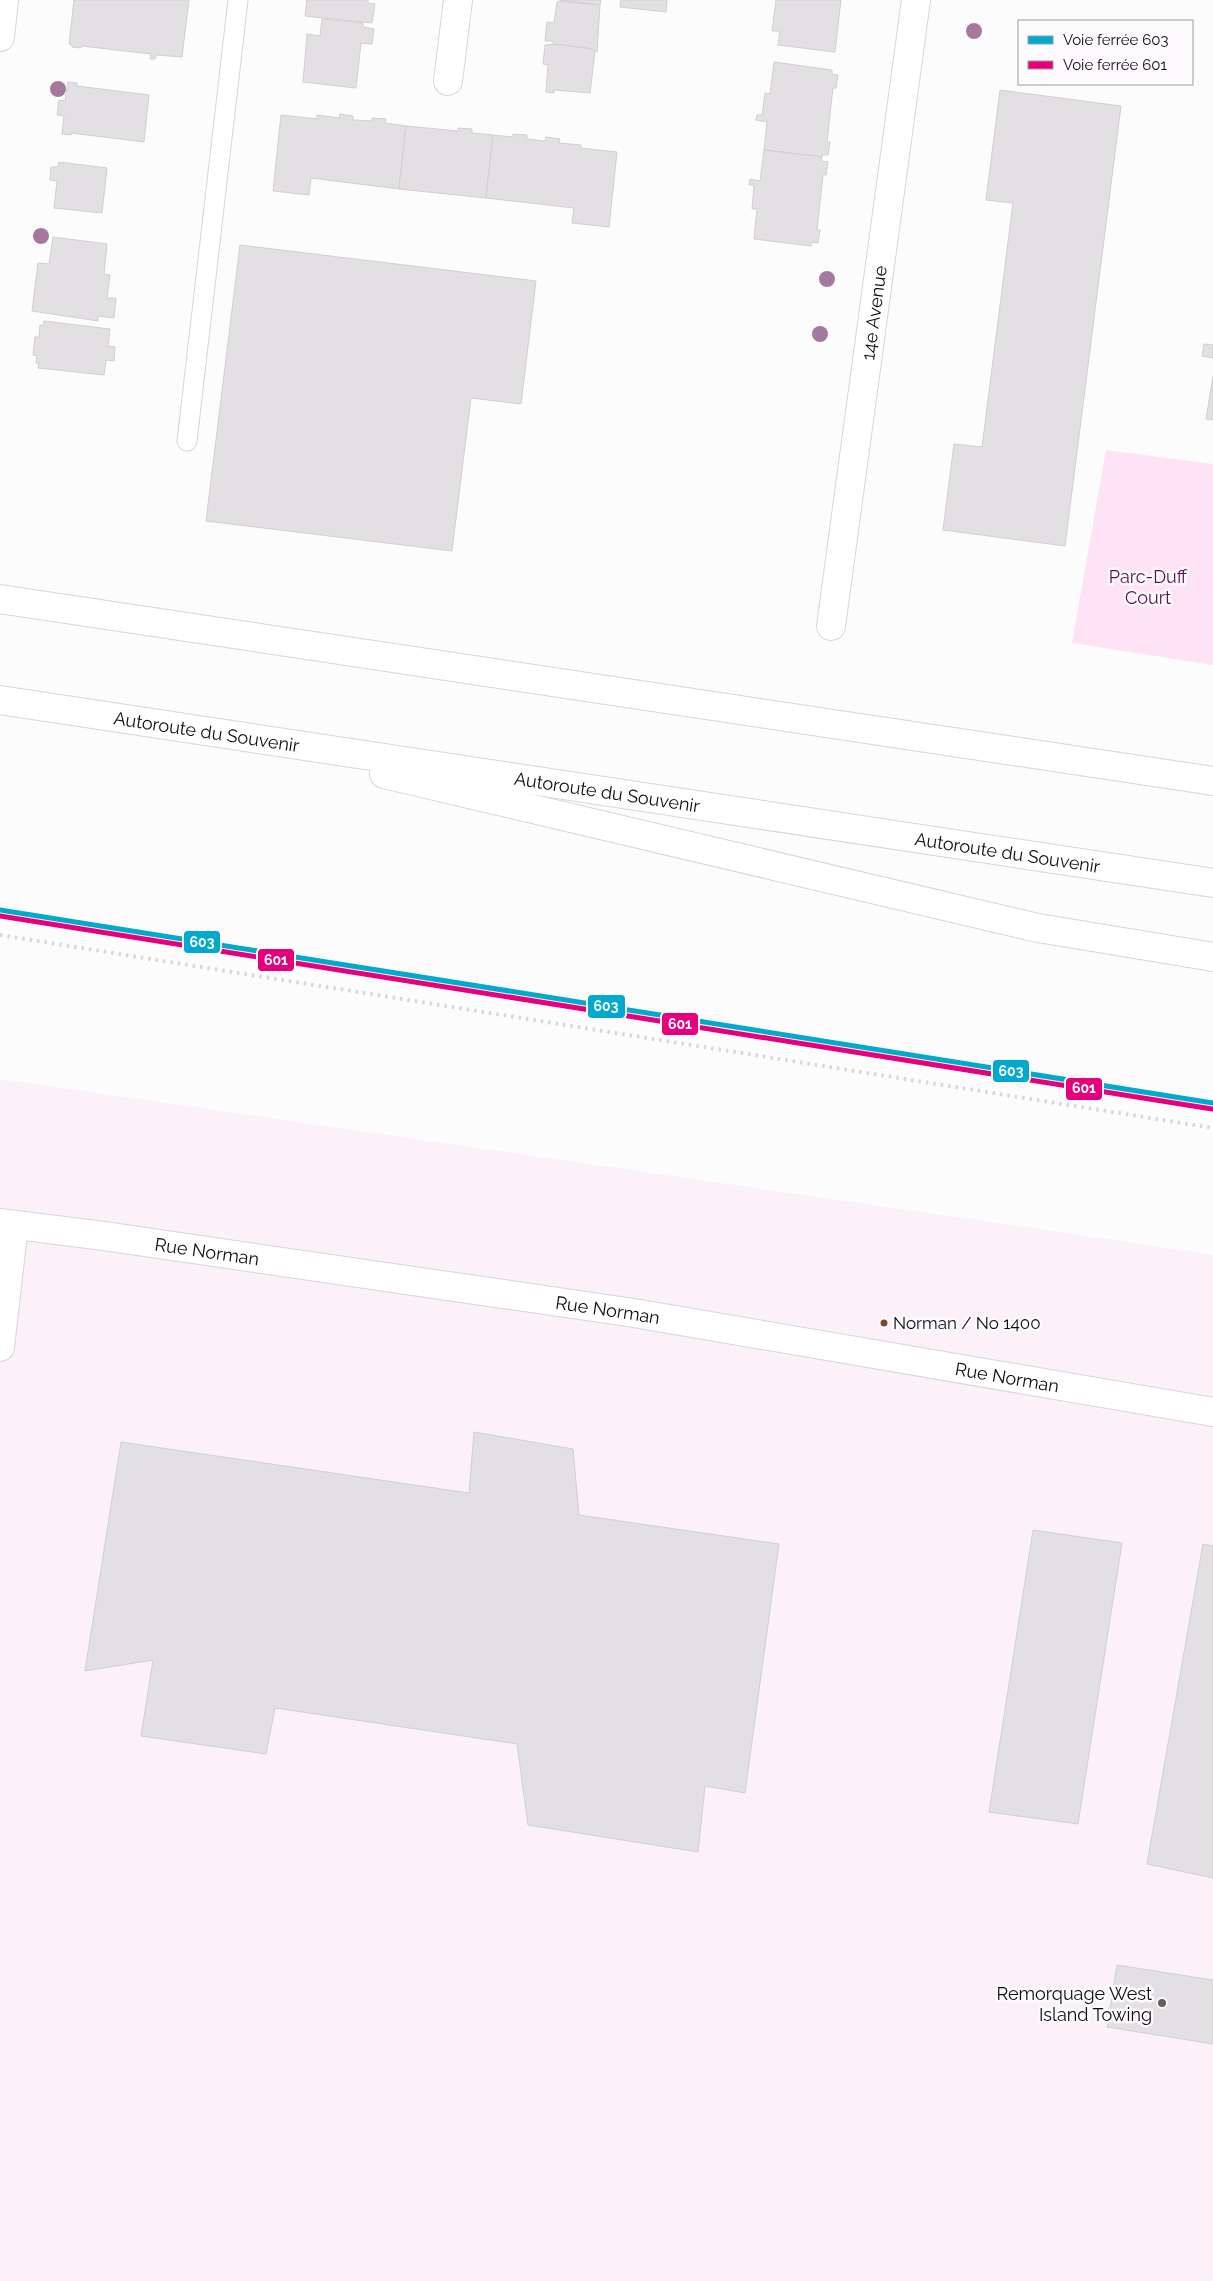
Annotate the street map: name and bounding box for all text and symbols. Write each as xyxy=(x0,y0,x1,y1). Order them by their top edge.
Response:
legend xyxy=(1018,20,1193,85)
text: Voie ferrée 603 xyxy=(1063,31,1168,49)
text: Voie ferrée 601 xyxy=(1063,56,1167,74)
street label: 14e Avenue xyxy=(857,264,890,362)
park label: Parc-Duff Court xyxy=(1109,566,1188,608)
street label: Autoroute du Souvenir xyxy=(113,707,301,756)
street label: Autoroute du Souvenir xyxy=(513,767,702,816)
street label: Autoroute du Souvenir xyxy=(913,828,1102,876)
line badge: 603 xyxy=(183,930,221,954)
text: 603 xyxy=(190,934,215,950)
line badge: 601 xyxy=(257,948,295,972)
text: 601 xyxy=(264,952,288,968)
line badge: 603 xyxy=(587,994,626,1019)
text: 603 xyxy=(594,998,619,1014)
line badge: 601 xyxy=(661,1012,699,1036)
text: 601 xyxy=(668,1016,692,1032)
line badge: 603 xyxy=(992,1059,1030,1083)
text: 603 xyxy=(999,1063,1024,1079)
line badge: 601 xyxy=(1065,1077,1103,1101)
text: 601 xyxy=(1072,1080,1096,1096)
street label: Rue Norman xyxy=(154,1233,261,1269)
street label: Rue Norman xyxy=(554,1291,662,1328)
place label: Norman / No 1400 xyxy=(893,1313,1041,1333)
marker: Norman / No 1400 xyxy=(879,1318,889,1328)
street label: Rue Norman xyxy=(954,1358,1061,1396)
place label: Remorquage West Island Towing xyxy=(996,1983,1152,2025)
marker: Remorquage West Island Towing xyxy=(1156,1997,1168,2009)

